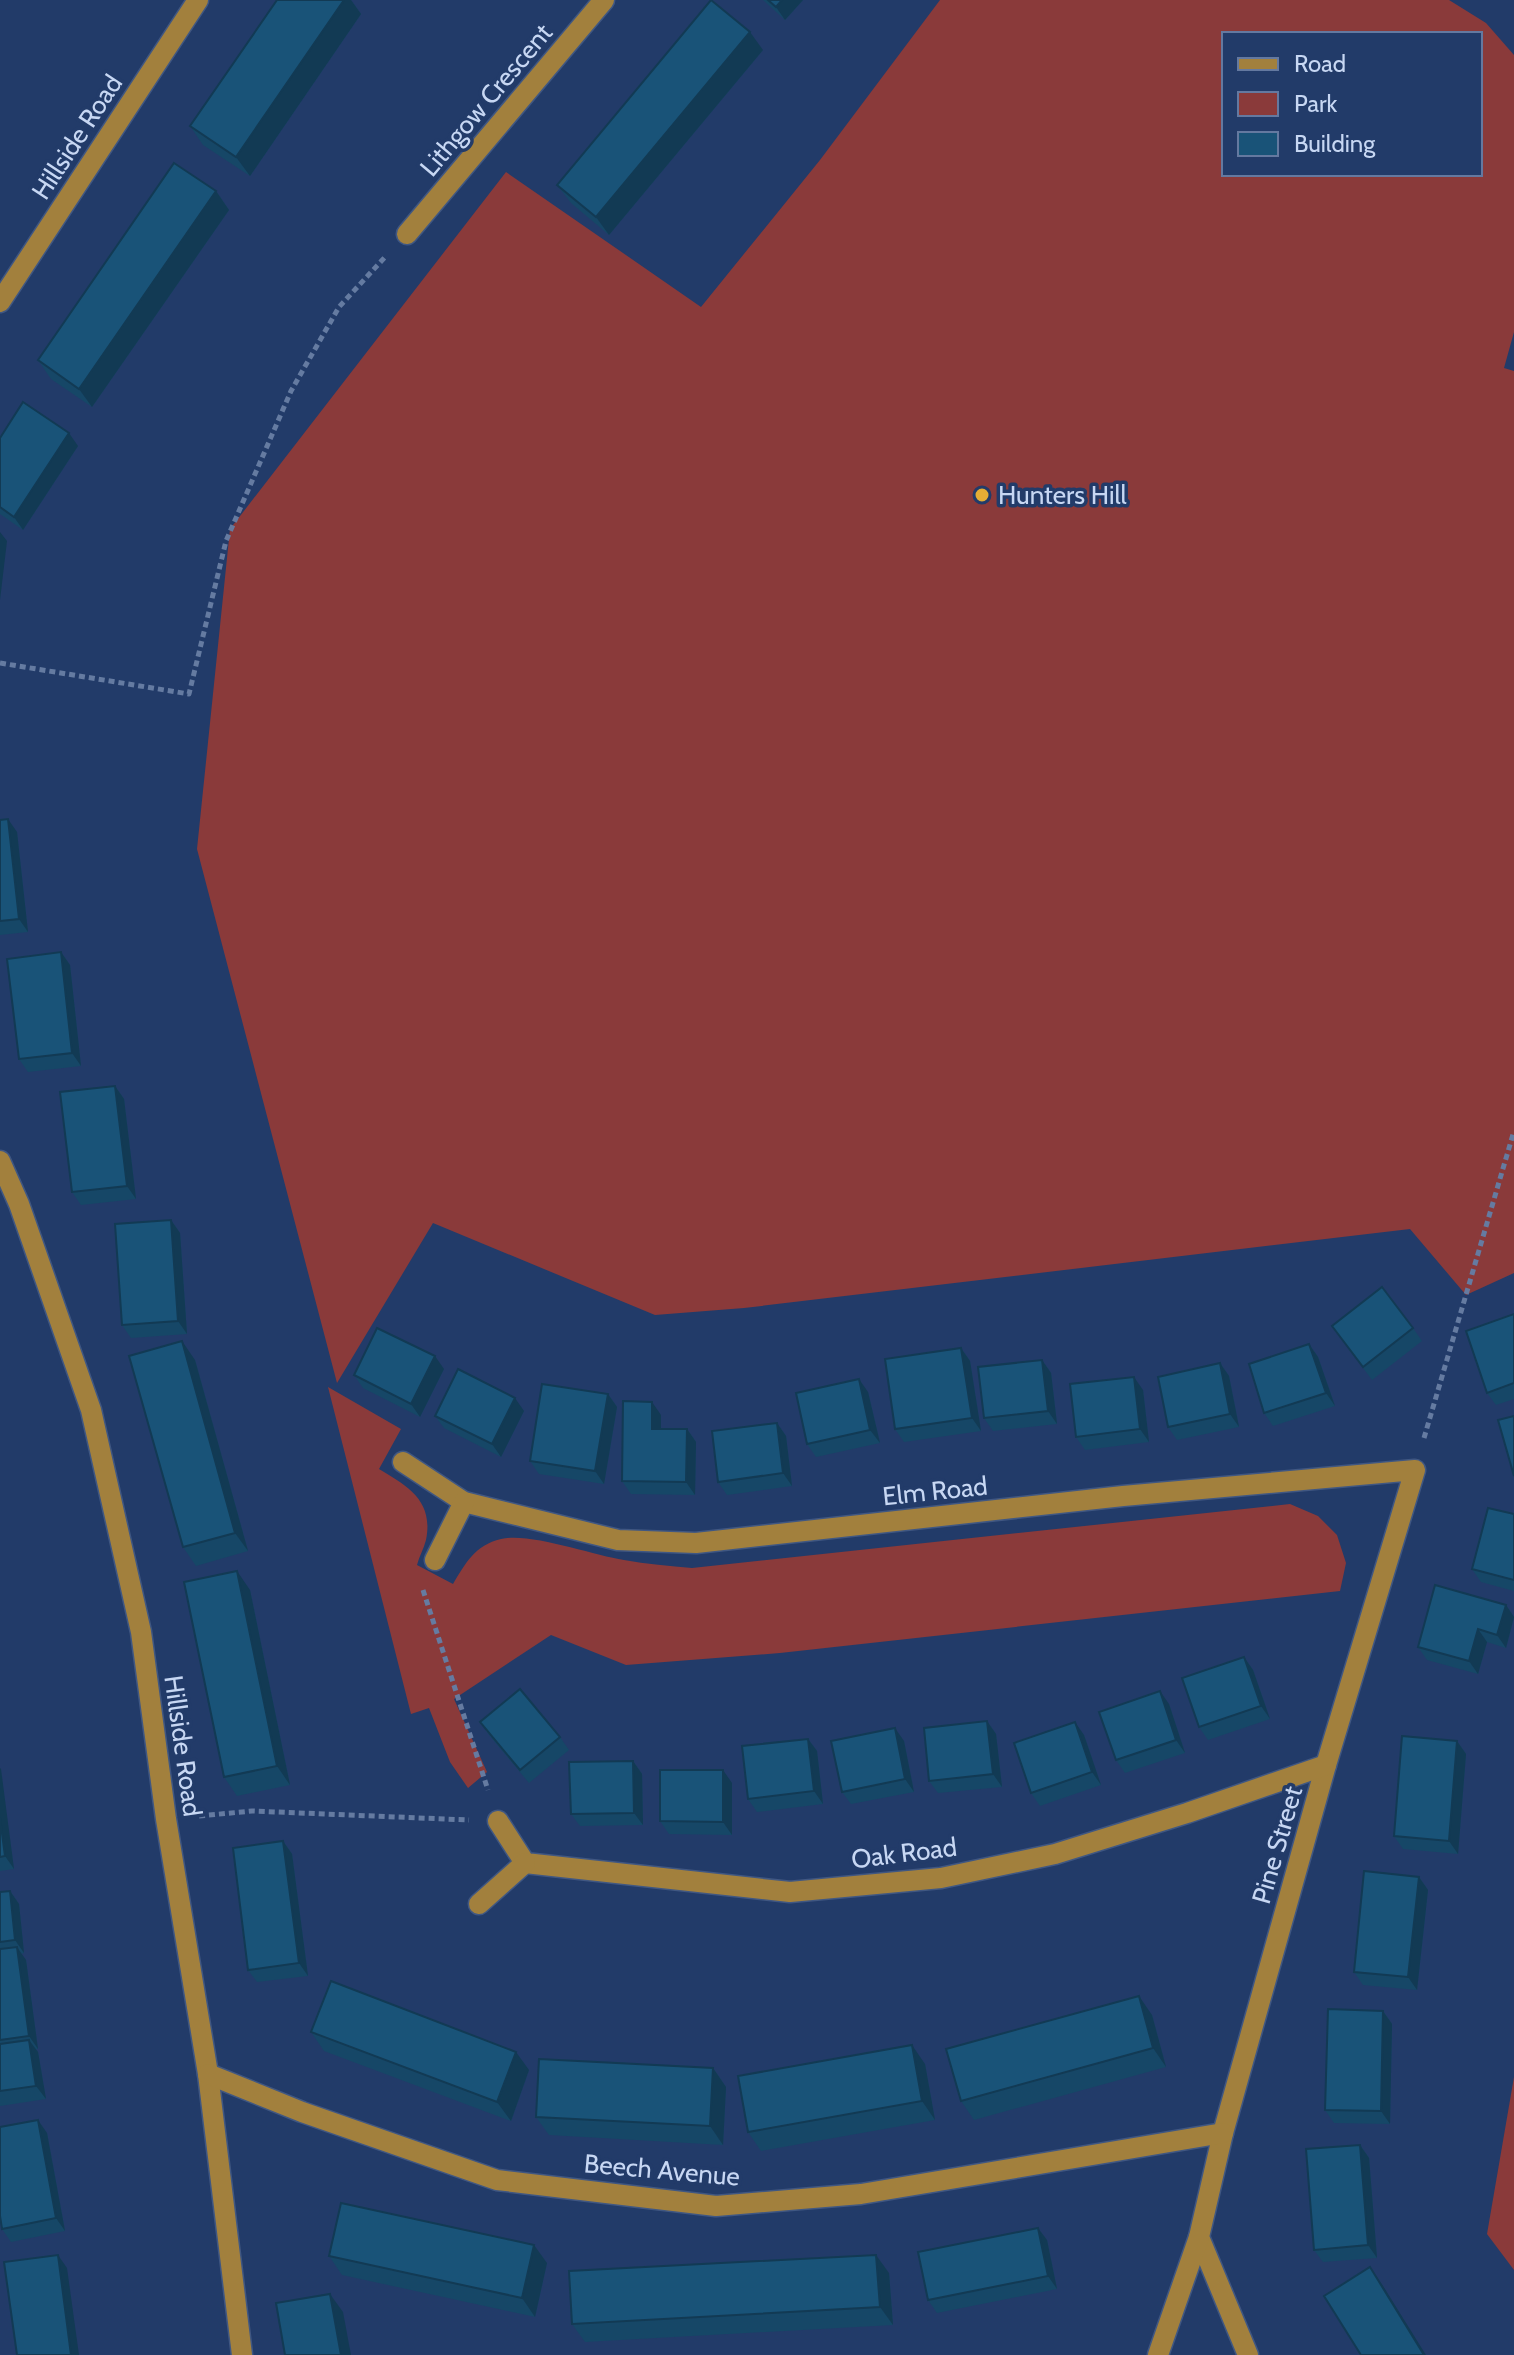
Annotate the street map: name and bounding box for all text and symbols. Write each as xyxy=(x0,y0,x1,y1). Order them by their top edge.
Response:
street label: Lithgow Crescent xyxy=(413,17,559,183)
legend xyxy=(1222,32,1482,176)
text: Road xyxy=(1294,49,1346,78)
street label: Hillside Road xyxy=(25,69,129,205)
text: Park xyxy=(1294,89,1337,118)
text: Building xyxy=(1294,129,1376,158)
place label: Hunters Hill xyxy=(998,479,1127,511)
marker: Hunters Hill xyxy=(973,486,991,504)
street label: Elm Road xyxy=(881,1470,989,1512)
street label: Hillside Road xyxy=(157,1673,209,1819)
street label: Pine Street xyxy=(1245,1782,1309,1907)
street label: Oak Road xyxy=(849,1831,959,1875)
street label: Beech Avenue xyxy=(583,2147,741,2193)

